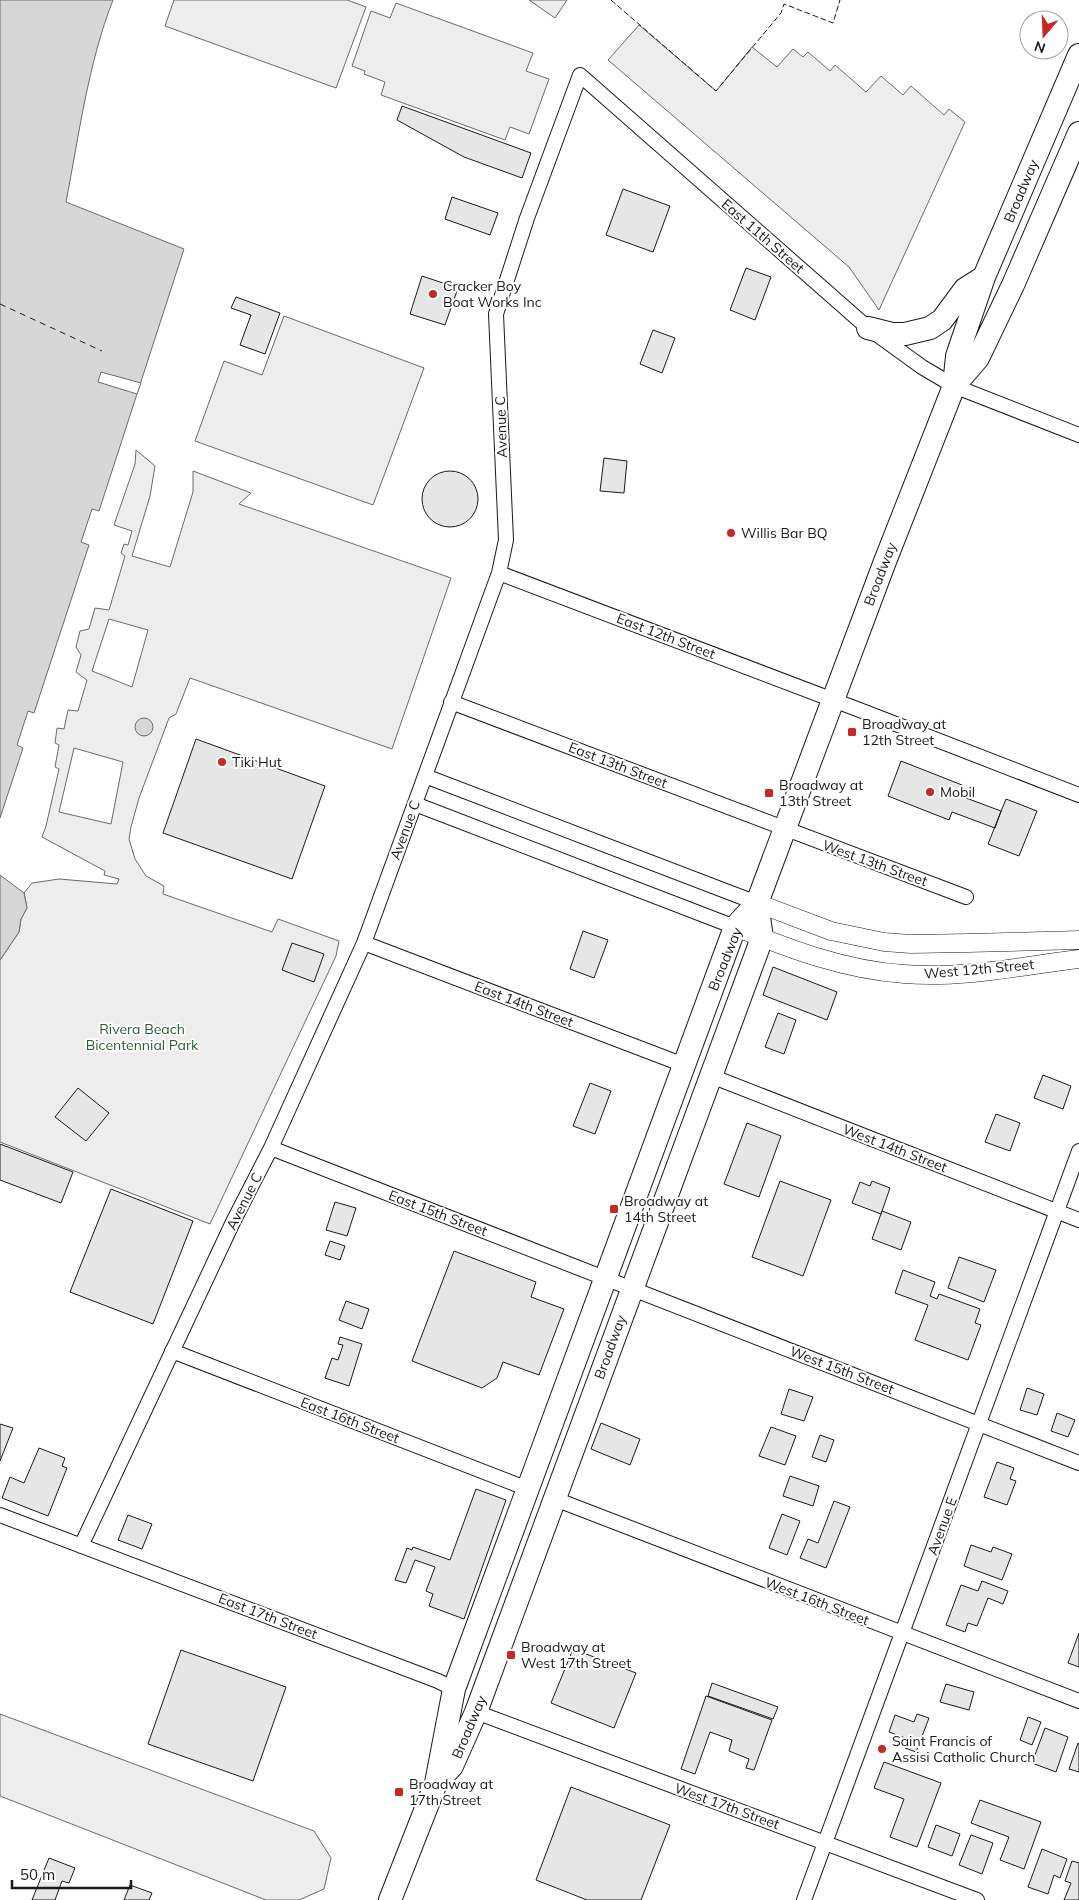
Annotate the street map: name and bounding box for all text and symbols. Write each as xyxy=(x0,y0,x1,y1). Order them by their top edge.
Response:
north arrow xyxy=(1019,10,1069,60)
text: N xyxy=(1032,37,1048,58)
street label: Broadway xyxy=(1000,156,1043,225)
street label: East 11th Street xyxy=(718,195,808,277)
place label: Cracker Boy Boat Works Inc xyxy=(443,277,542,311)
marker: Cracker Boy Boat Works Inc xyxy=(427,288,439,300)
street label: Avenue C xyxy=(491,396,511,458)
place label: Willis Bar BQ xyxy=(741,524,827,542)
marker: Willis Bar BQ xyxy=(725,527,737,539)
street label: Broadway xyxy=(860,539,901,609)
street label: East 12th Street xyxy=(614,609,718,663)
place label: Broadway at 12th Street xyxy=(862,715,946,749)
marker: Broadway at 12th Street xyxy=(846,726,858,738)
street label: East 13th Street xyxy=(566,738,670,792)
place label: Tiki Hut xyxy=(232,753,282,771)
marker: Tiki Hut xyxy=(216,756,228,768)
place label: Broadway at 13th Street xyxy=(779,776,863,810)
place label: Mobil xyxy=(940,783,975,801)
marker: Mobil xyxy=(924,786,936,798)
marker: Broadway at 13th Street xyxy=(763,787,775,799)
street label: Avenue C xyxy=(386,798,424,862)
street label: West 13th Street xyxy=(820,836,930,890)
street label: Broadway xyxy=(704,924,746,993)
street label: West 12th Street xyxy=(923,955,1035,983)
street label: East 14th Street xyxy=(472,977,576,1031)
park label: Rivera Beach Bicentennial Park xyxy=(86,1020,199,1054)
street label: West 14th Street xyxy=(840,1120,950,1176)
street label: Avenue C xyxy=(222,1169,266,1233)
street label: East 15th Street xyxy=(386,1186,490,1240)
place label: Broadway at 14th Street xyxy=(624,1192,708,1226)
marker: Broadway at 14th Street xyxy=(608,1203,620,1215)
street label: Broadway xyxy=(590,1312,630,1382)
street label: West 15th Street xyxy=(787,1342,897,1398)
street label: East 16th Street xyxy=(298,1393,402,1447)
street label: Avenue E xyxy=(923,1494,961,1558)
street label: West 16th Street xyxy=(762,1573,872,1629)
street label: East 17th Street xyxy=(216,1589,320,1643)
place label: Broadway at West 17th Street xyxy=(521,1638,631,1672)
marker: Broadway at West 17th Street xyxy=(505,1649,517,1661)
street label: Broadway xyxy=(448,1692,491,1761)
place label: Saint Francis of Assisi Catholic Church xyxy=(892,1732,1035,1766)
marker: Saint Francis of Assisi Catholic Church xyxy=(876,1743,888,1755)
place label: Broadway at 17th Street xyxy=(409,1775,493,1809)
street label: West 17th Street xyxy=(672,1779,782,1833)
marker: Broadway at 17th Street xyxy=(393,1786,405,1798)
scale bar xyxy=(12,1858,131,1890)
text: 50 m xyxy=(20,1865,55,1884)

